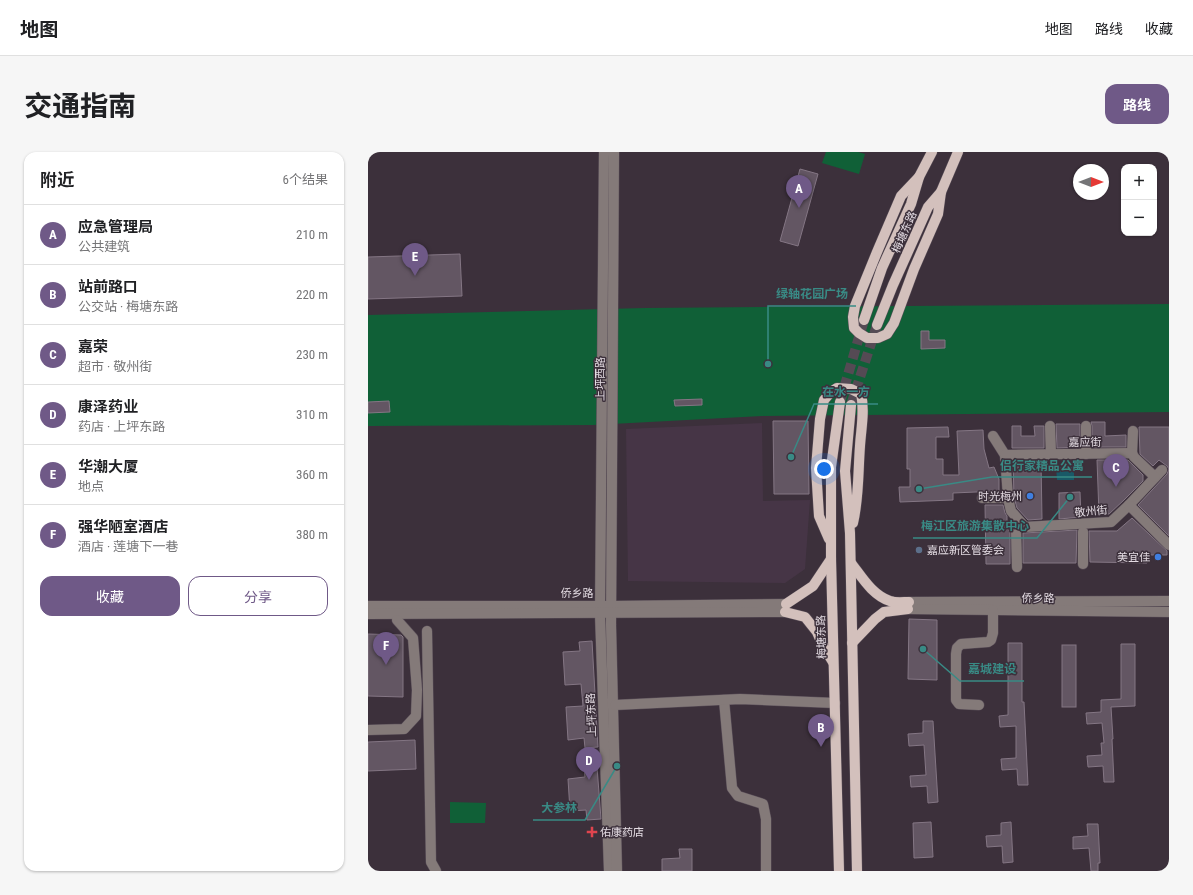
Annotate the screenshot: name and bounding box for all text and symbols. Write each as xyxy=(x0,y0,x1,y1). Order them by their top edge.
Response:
text: 地图 xyxy=(20,18,58,41)
text: 地图 xyxy=(1045,21,1073,37)
text: 路线 xyxy=(1095,21,1123,37)
text: 收藏 xyxy=(1145,21,1173,37)
button: 路线 xyxy=(1105,84,1169,124)
text: 交通指南 xyxy=(24,90,136,123)
north arrow xyxy=(1073,164,1109,200)
map controls xyxy=(1121,164,1157,236)
button: + xyxy=(1121,164,1157,200)
text: 附近 xyxy=(40,170,74,190)
text: 6个结果 xyxy=(283,172,328,187)
pin: A xyxy=(786,175,812,208)
button: − xyxy=(1121,200,1157,236)
street label: 梅塘东路 xyxy=(890,209,919,255)
text: 应急管理局 xyxy=(78,218,153,236)
text: A xyxy=(49,227,57,242)
text: 210 m xyxy=(296,227,328,242)
text: 公共建筑 xyxy=(78,239,130,254)
pin: E xyxy=(402,243,428,276)
text: 站前路口 xyxy=(78,278,138,296)
callout: 绿轴花园广场 xyxy=(768,282,856,306)
text: B xyxy=(49,287,57,302)
text: 220 m xyxy=(296,287,328,302)
text: 绿轴花园广场 xyxy=(776,287,848,301)
text: 公交站 · 梅塘东路 xyxy=(78,299,178,314)
text: 嘉荣 xyxy=(78,338,108,356)
text: C xyxy=(49,347,57,362)
text: 230 m xyxy=(296,347,328,362)
street label: 上坪西路 xyxy=(594,357,607,401)
text: 超市 · 敬州街 xyxy=(78,359,152,374)
callout: 在水一方 xyxy=(814,380,878,404)
text: 在水一方 xyxy=(822,385,870,399)
text: 康泽药业 xyxy=(78,398,138,416)
text: D xyxy=(49,407,57,422)
text: 310 m xyxy=(296,407,328,422)
text: 药店 · 上坪东路 xyxy=(78,419,165,434)
street label: 嘉应街 xyxy=(1068,436,1102,449)
callout: 侣行家精品公寓 xyxy=(992,453,1092,477)
pin: C xyxy=(1103,454,1129,487)
text: 华潮大厦 xyxy=(78,458,138,476)
your location xyxy=(814,459,834,479)
text: 侣行家精品公寓 xyxy=(1000,459,1084,473)
text: E xyxy=(50,467,56,482)
text: 360 m xyxy=(296,467,328,482)
text: 地点 xyxy=(78,479,104,494)
place label: 时光梅州 xyxy=(978,490,1022,503)
marker: 时光梅州 xyxy=(1025,491,1035,501)
street label: 敬州街 xyxy=(1074,503,1108,520)
callout: 梅江区旅游集散中心 xyxy=(913,514,1037,538)
text: 强华陋室酒店 xyxy=(78,518,168,536)
text: 梅江区旅游集散中心 xyxy=(921,519,1029,533)
text: F xyxy=(50,527,56,542)
text: 380 m xyxy=(296,527,328,542)
text: 酒店 · 莲塘下一巷 xyxy=(78,539,178,554)
place label: 嘉应新区管委会 xyxy=(927,544,1004,557)
marker: 嘉应新区管委会 xyxy=(914,545,924,555)
place label: 美宜佳 xyxy=(1117,551,1150,564)
marker: 美宜佳 xyxy=(1153,552,1163,562)
button: 收藏 xyxy=(40,576,180,616)
button: 分享 xyxy=(188,576,328,616)
street label: 侨乡路 xyxy=(561,587,594,600)
street label: 侨乡路 xyxy=(1021,592,1055,605)
street label: 梅塘东路 xyxy=(815,615,828,659)
pin: F xyxy=(373,632,399,665)
callout: 嘉城建设 xyxy=(960,657,1024,681)
text: 嘉城建设 xyxy=(968,662,1017,676)
street label: 上坪东路 xyxy=(584,693,599,737)
pin: B xyxy=(808,714,834,747)
pin: D xyxy=(576,747,602,780)
callout: 大参林 xyxy=(533,796,585,820)
text: 大参林 xyxy=(541,801,577,815)
place label: 佑康药店 xyxy=(600,826,644,839)
marker: 佑康药店 xyxy=(587,827,597,837)

